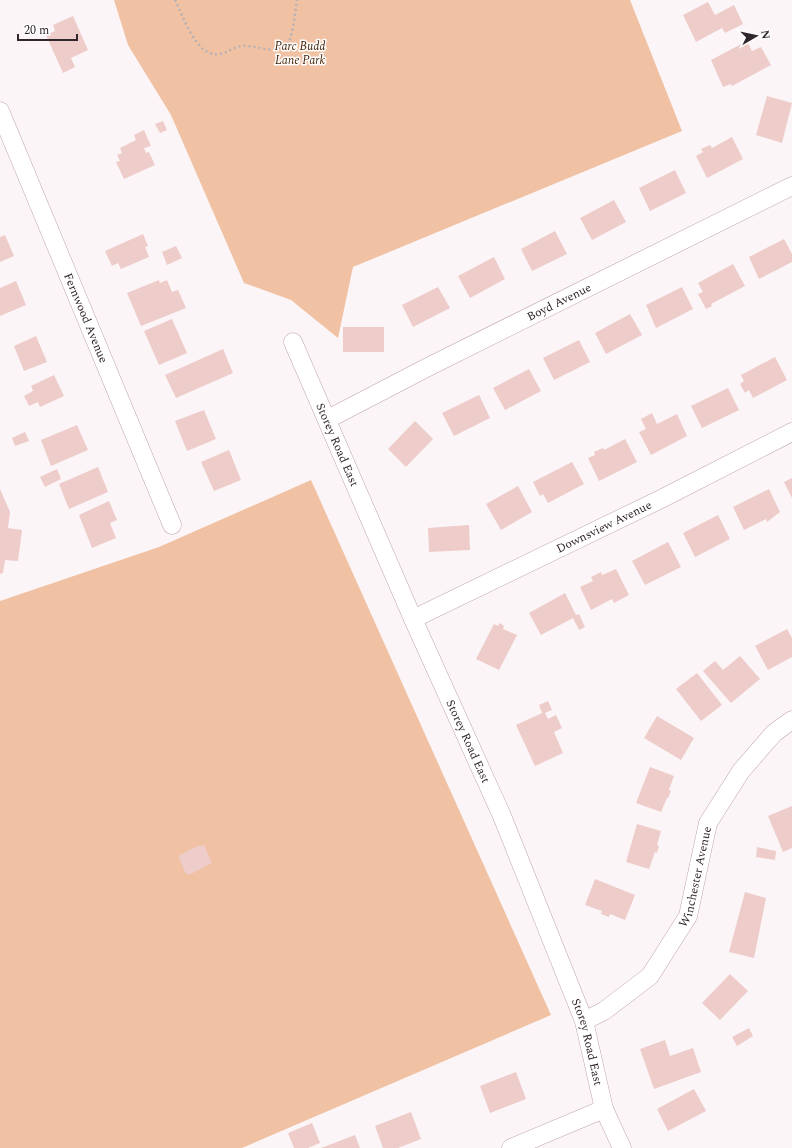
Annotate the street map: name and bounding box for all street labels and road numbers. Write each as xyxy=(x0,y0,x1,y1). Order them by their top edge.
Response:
street label: Fernwood Avenue xyxy=(59,270,113,366)
street label: Boyd Avenue xyxy=(524,278,595,326)
street label: Storey Road East xyxy=(311,400,364,490)
street label: Downsview Avenue xyxy=(553,495,655,558)
street label: Storey Road East xyxy=(441,696,495,786)
street label: Winchester Avenue xyxy=(674,824,717,931)
street label: Storey Road East xyxy=(566,995,608,1087)

